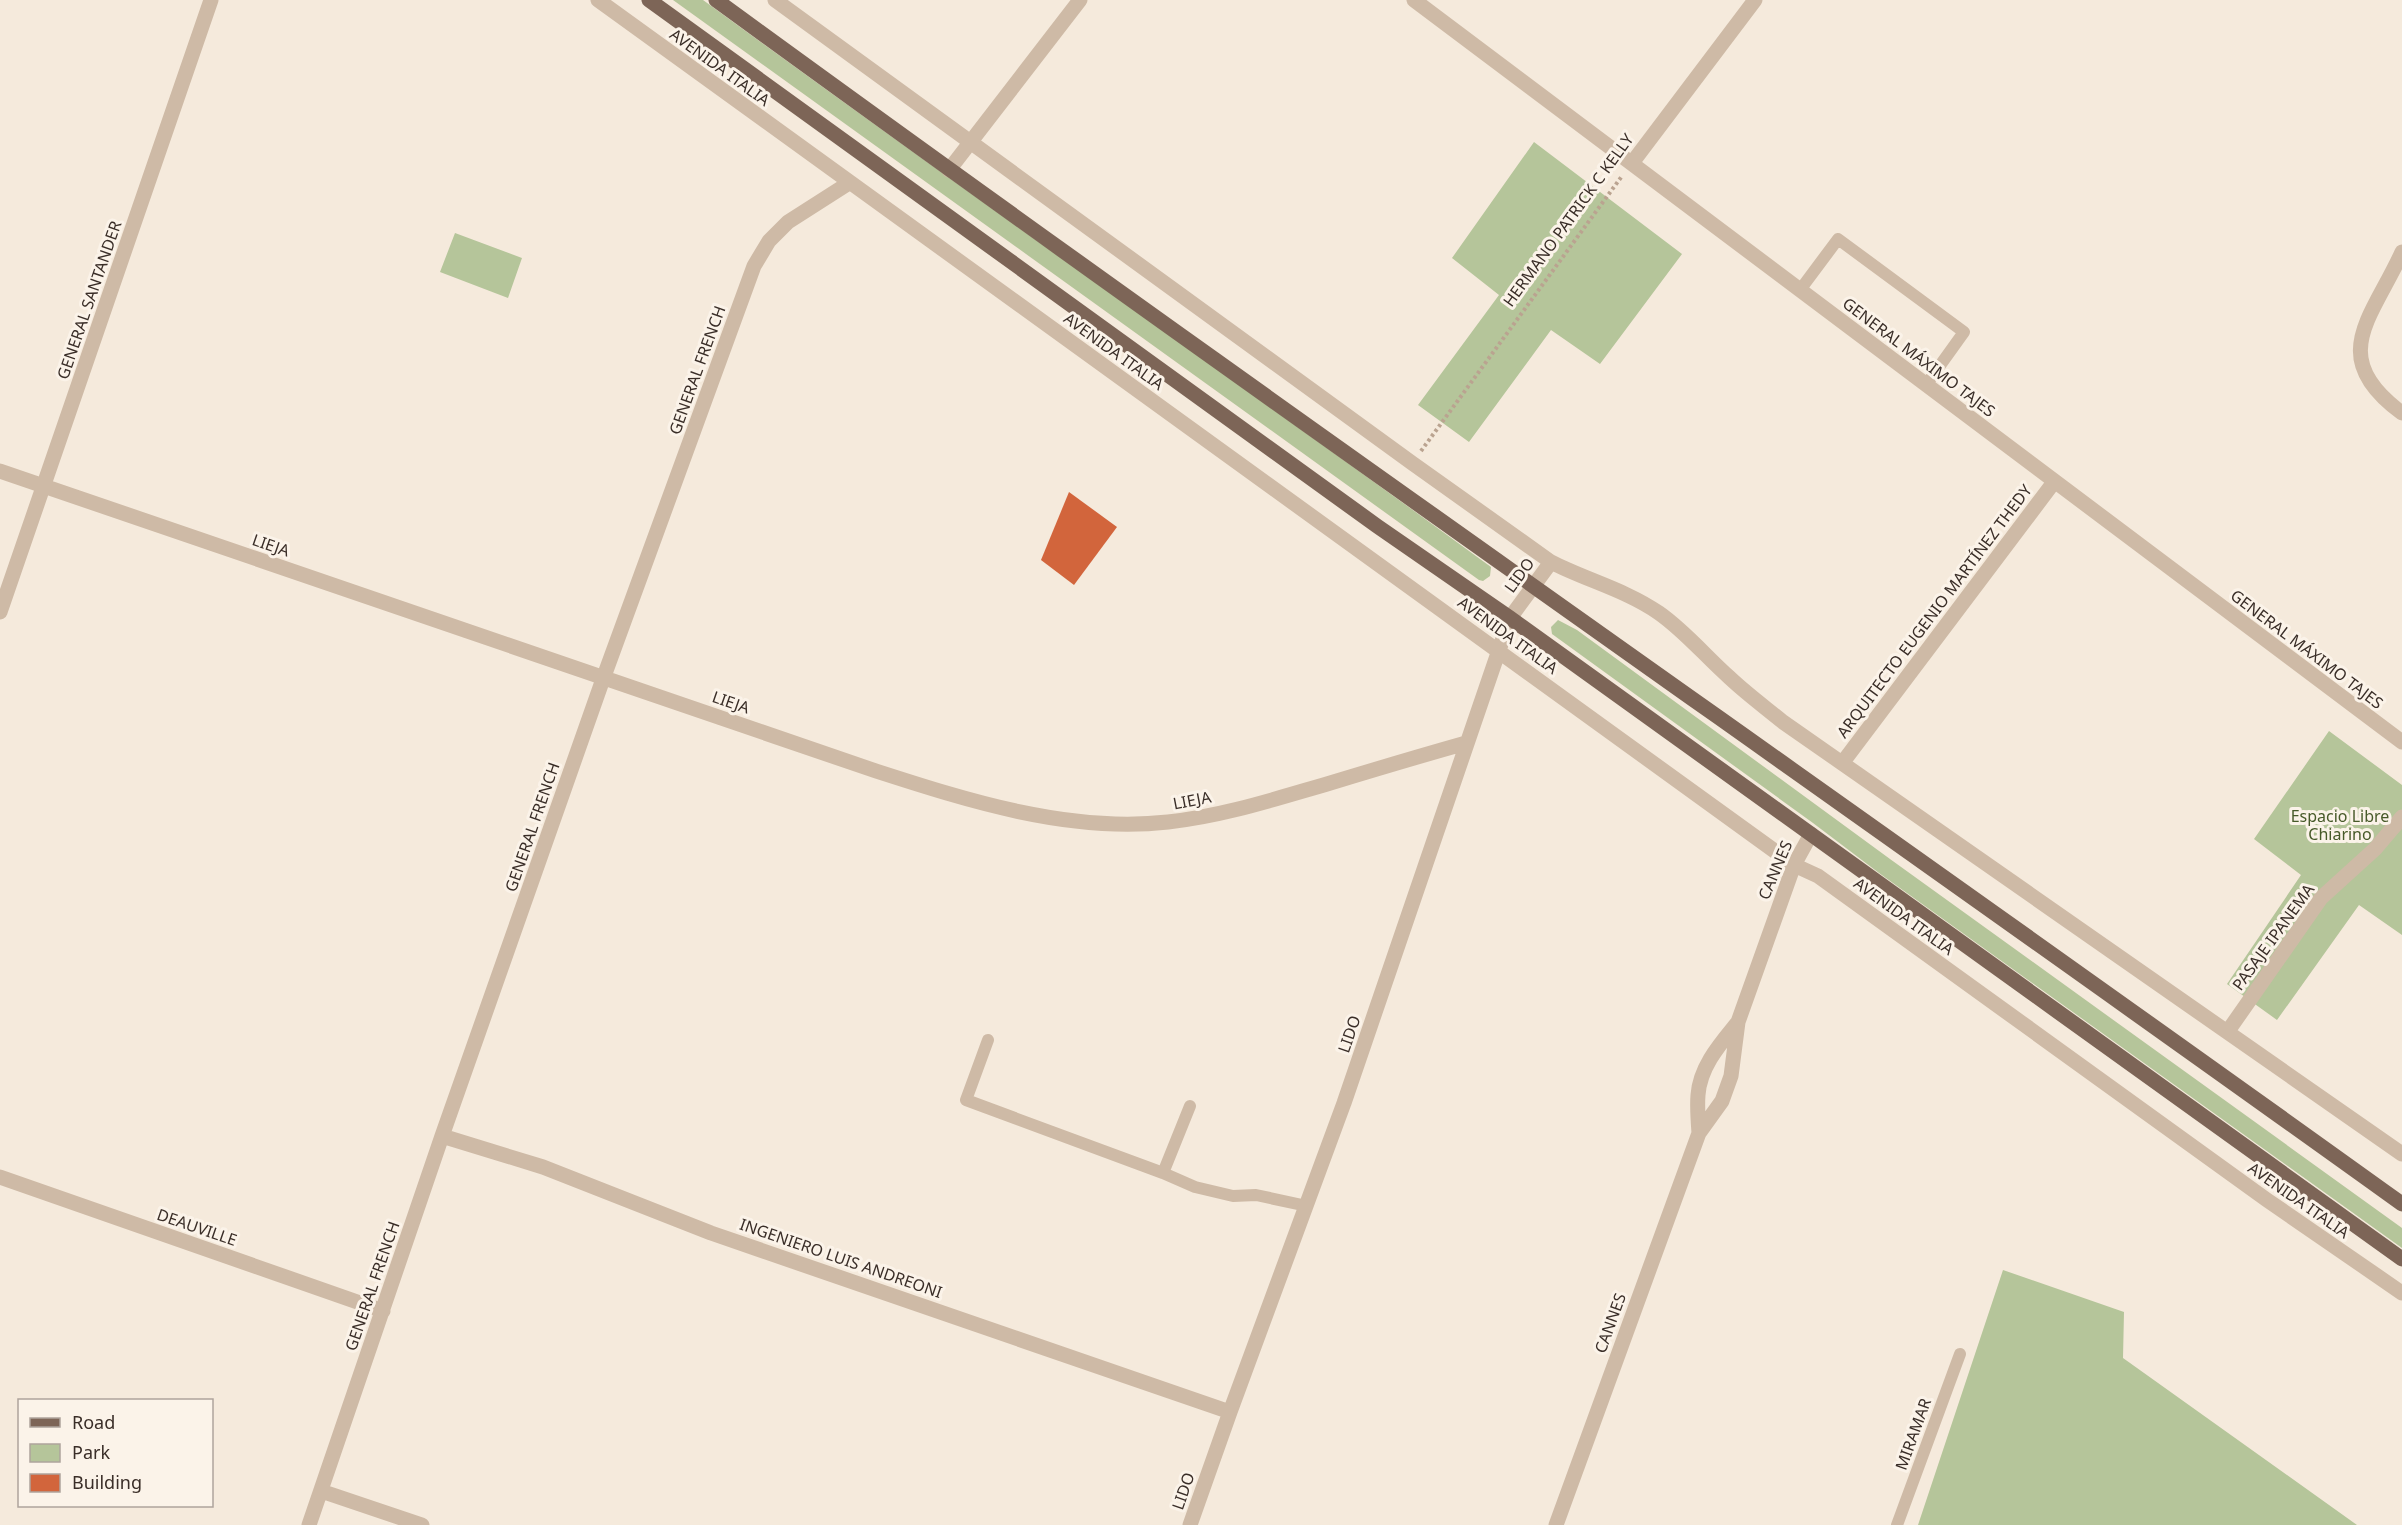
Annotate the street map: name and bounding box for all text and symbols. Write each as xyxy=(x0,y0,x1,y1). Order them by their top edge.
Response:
street label: AVENIDA ITALIA xyxy=(665,23,775,111)
street label: HERMANO PATRICK C KELLY xyxy=(1498,128,1639,311)
street label: GENERAL SANTANDER xyxy=(52,218,126,382)
street label: GENERAL MÁXIMO TAJES xyxy=(1838,292,2000,422)
street label: GENERAL FRENCH xyxy=(663,303,731,437)
street label: AVENIDA ITALIA xyxy=(1059,307,1169,395)
street label: ARQUITECTO EUGENIO MARTÍNEZ THEDY xyxy=(1831,479,2037,742)
street label: LIEJA xyxy=(249,528,293,562)
street label: LIDO xyxy=(1499,553,1539,597)
street label: GENERAL MÁXIMO TAJES xyxy=(2226,584,2388,714)
street label: AVENIDA ITALIA xyxy=(1453,591,1563,679)
street label: LIEJA xyxy=(709,685,753,719)
street label: GENERAL FRENCH xyxy=(500,759,564,895)
street label: LIEJA xyxy=(1171,785,1214,814)
park label: Espacio Libre Chiarino xyxy=(2291,805,2389,845)
street label: CANNES xyxy=(1753,837,1797,903)
street label: AVENIDA ITALIA xyxy=(1849,872,1959,960)
street label: PASAJE IPANEMA xyxy=(2227,879,2320,995)
street label: LIDO xyxy=(1332,1012,1366,1056)
street label: AVENIDA ITALIA xyxy=(2244,1157,2355,1244)
street label: DEAUVILLE xyxy=(154,1203,240,1251)
street label: INGENIERO LUIS ANDREONI xyxy=(737,1213,945,1303)
street label: GENERAL FRENCH xyxy=(340,1218,404,1354)
street label: CANNES xyxy=(1589,1290,1631,1356)
street label: MIRAMAR xyxy=(1890,1395,1936,1473)
legend xyxy=(18,1399,213,1507)
text: Road xyxy=(72,1410,115,1434)
text: Park xyxy=(72,1440,110,1464)
street label: LIDO xyxy=(1166,1469,1200,1513)
text: Building xyxy=(72,1470,142,1494)

